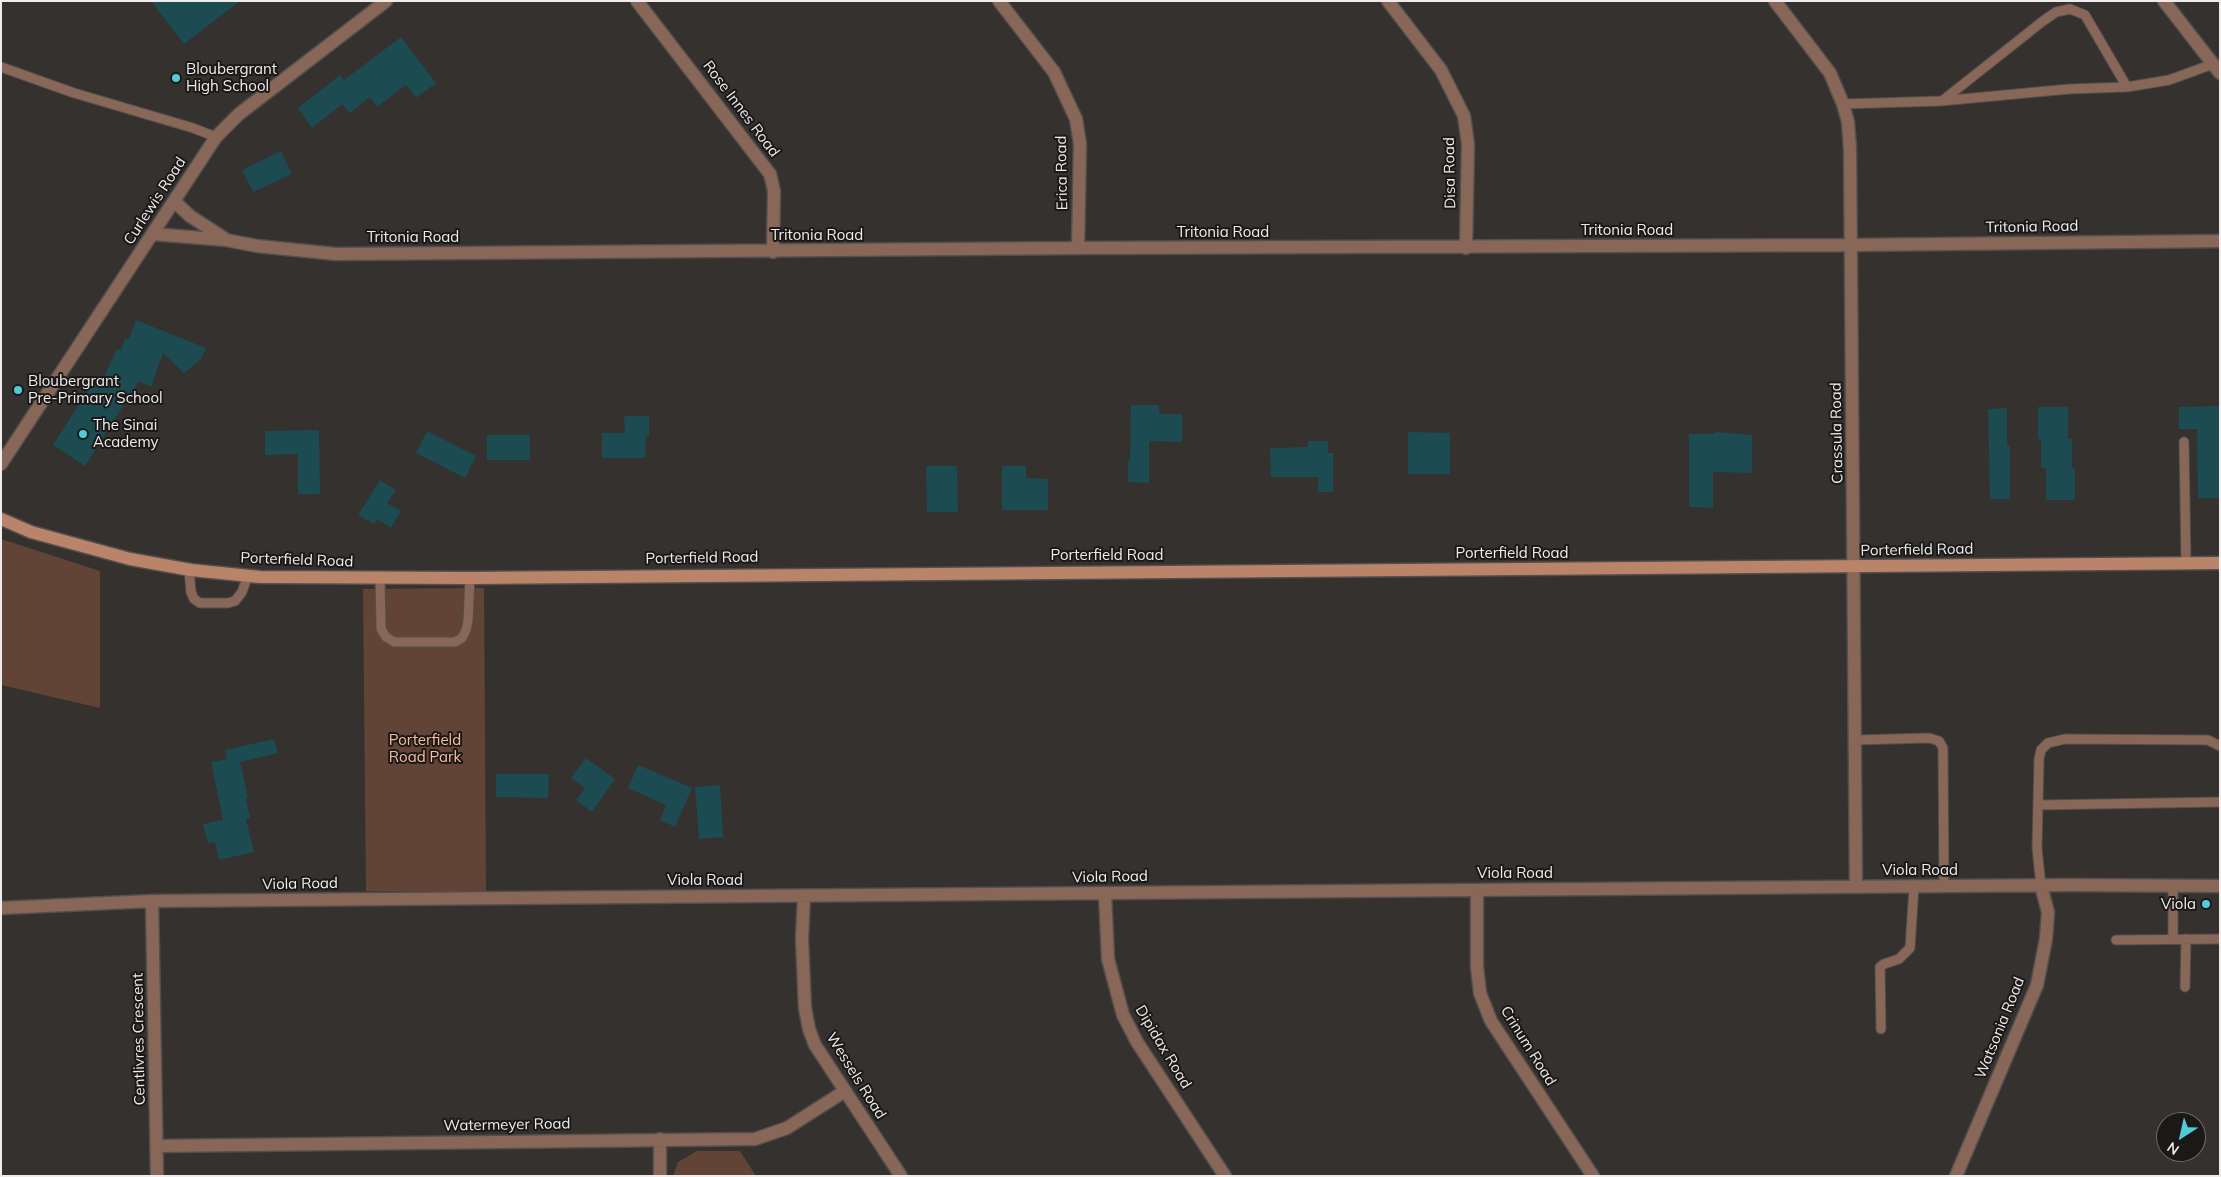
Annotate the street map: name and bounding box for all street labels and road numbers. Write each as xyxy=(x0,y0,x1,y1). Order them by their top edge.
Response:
street label: Rose Innes Road xyxy=(699,57,783,161)
street label: Erica Road xyxy=(1052,135,1072,211)
street label: Disa Road xyxy=(1440,137,1460,209)
street label: Curlewis Road xyxy=(120,154,190,248)
street label: Tritonia Road xyxy=(1985,217,2079,237)
street label: Tritonia Road xyxy=(1581,221,1673,239)
street label: Tritonia Road xyxy=(1177,223,1269,241)
street label: Tritonia Road xyxy=(771,226,863,244)
street label: Tritonia Road xyxy=(367,228,459,246)
street label: Crassula Road xyxy=(1827,382,1847,484)
street label: Porterfield Road xyxy=(1860,540,1974,560)
street label: Porterfield Road xyxy=(1455,544,1569,562)
street label: Porterfield Road xyxy=(1050,546,1164,564)
street label: Porterfield Road xyxy=(645,548,759,568)
street label: Porterfield Road xyxy=(240,549,354,571)
street label: Viola Road xyxy=(1882,861,1958,879)
street label: Viola Road xyxy=(1477,864,1553,882)
street label: Viola Road xyxy=(1072,867,1148,887)
street label: Viola Road xyxy=(667,871,743,889)
street label: Viola Road xyxy=(262,874,338,894)
street label: Centlivres Crescent xyxy=(129,973,149,1105)
street label: Watsonia Road xyxy=(1971,975,2029,1081)
street label: Dipidax Road xyxy=(1131,1002,1195,1092)
street label: Crinum Road xyxy=(1496,1003,1560,1089)
street label: Wessels Road xyxy=(822,1029,890,1123)
street label: Watermeyer Road xyxy=(443,1115,571,1135)

